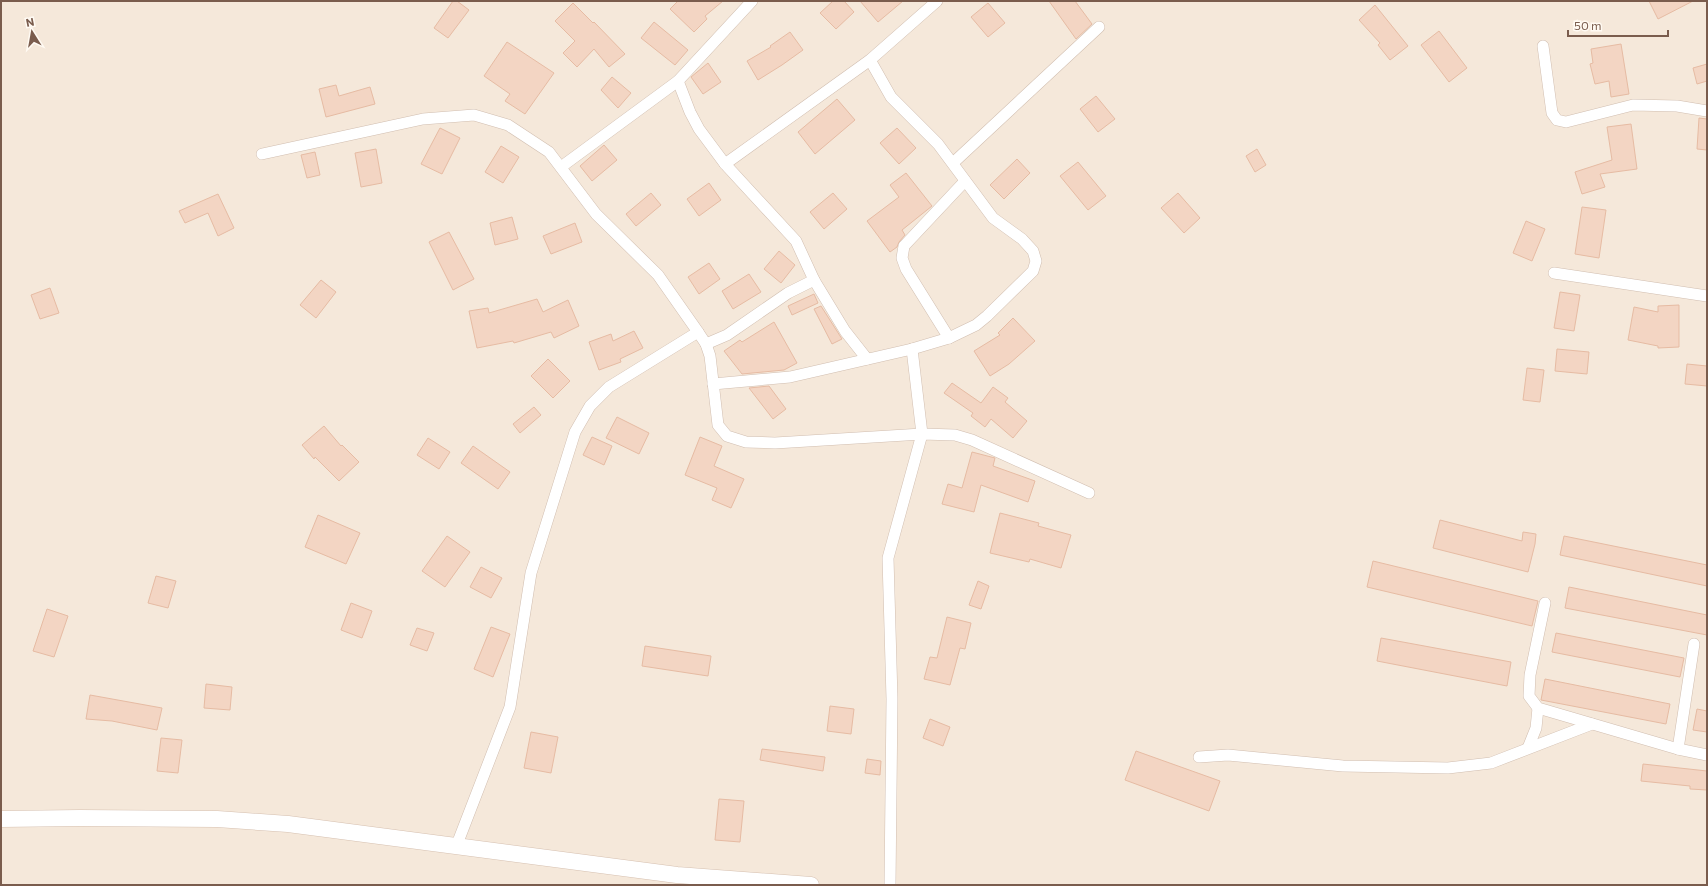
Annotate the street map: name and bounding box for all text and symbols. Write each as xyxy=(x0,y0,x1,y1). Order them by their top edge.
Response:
north arrow xyxy=(12,12,52,52)
scale bar xyxy=(1568,12,1668,38)
text: N xyxy=(25,15,35,29)
text: 50 m xyxy=(1574,18,1602,32)

